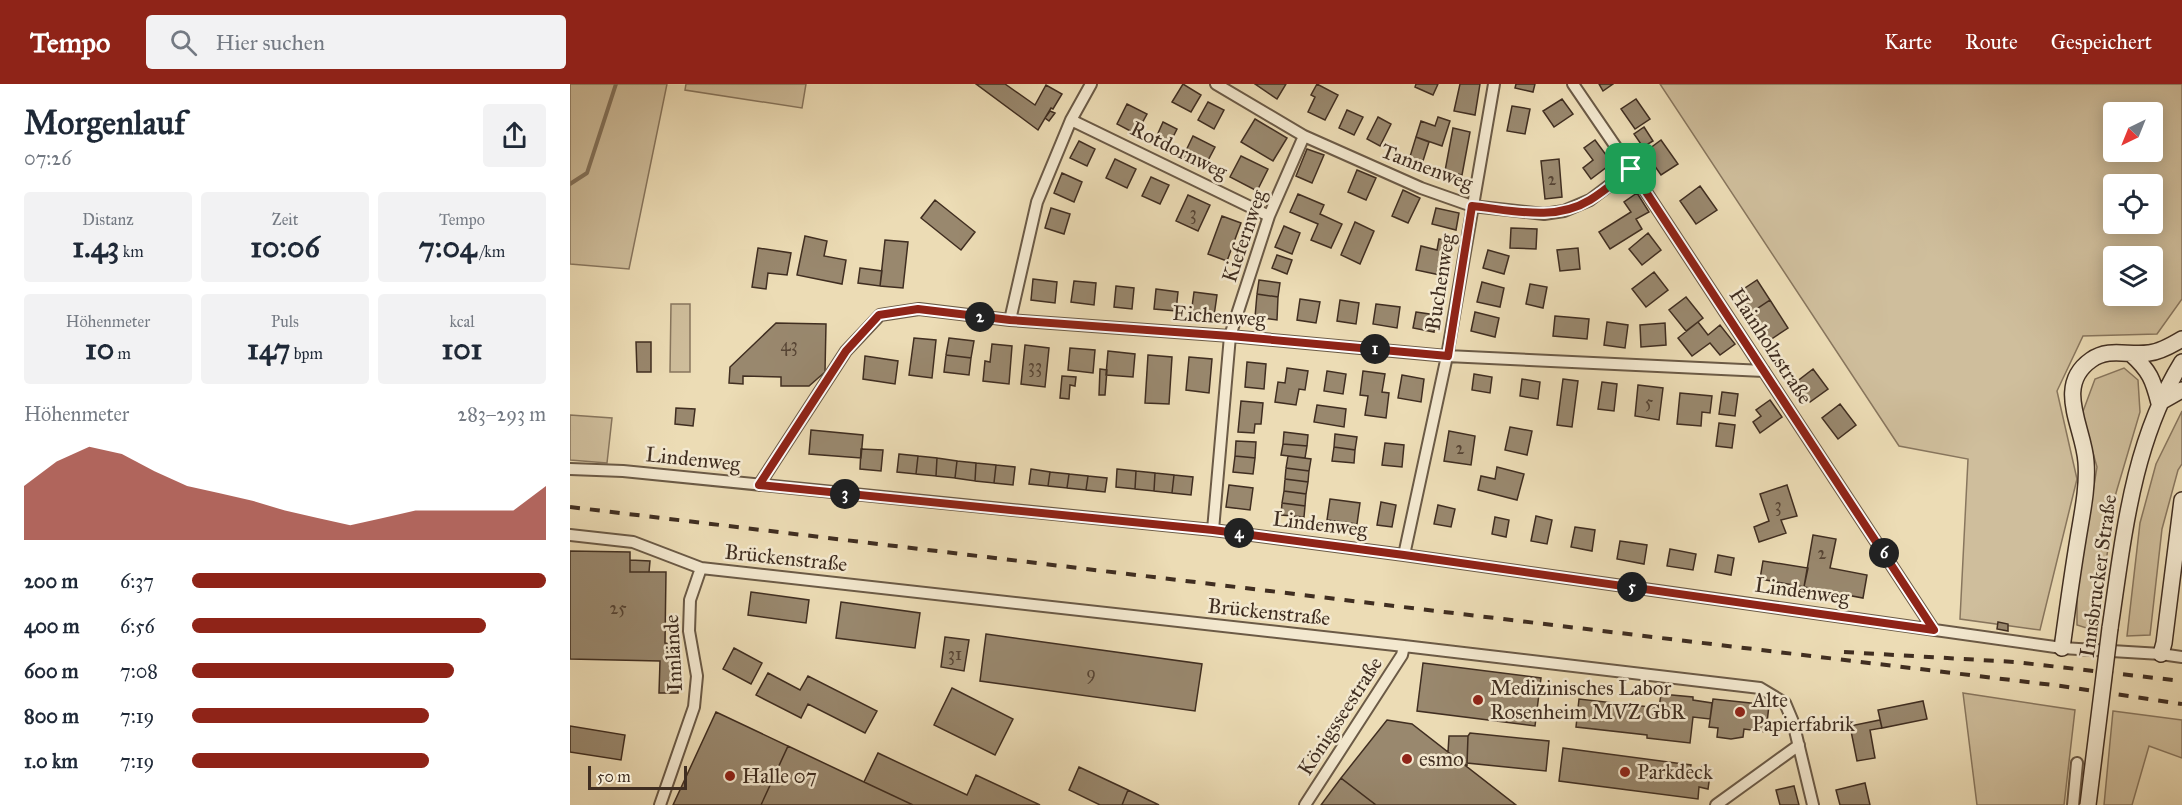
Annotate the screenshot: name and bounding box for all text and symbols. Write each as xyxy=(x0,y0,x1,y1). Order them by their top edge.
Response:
search box xyxy=(146,15,566,69)
text: Tempo xyxy=(30,25,110,60)
icon: search xyxy=(167,26,200,59)
text: Hier suchen xyxy=(215,29,325,56)
text: Karte xyxy=(1884,29,1932,55)
text: Route xyxy=(1965,29,2018,55)
text: Gespeichert xyxy=(2051,29,2152,55)
north arrow xyxy=(2103,102,2163,162)
map controls xyxy=(2103,102,2163,306)
text: Morgenlauf xyxy=(24,103,185,143)
button: share xyxy=(483,104,546,167)
street label: Rotdornweg xyxy=(1126,115,1232,185)
street label: Tannenweg xyxy=(1377,138,1477,197)
pin xyxy=(1605,143,1656,194)
text: 07:26 xyxy=(24,146,71,170)
icon: arrive xyxy=(1614,152,1647,185)
house number: 2 xyxy=(1548,168,1557,190)
button: locate xyxy=(2103,174,2163,234)
street label: Kiefernweg xyxy=(1216,186,1272,286)
house number: 3 xyxy=(1189,202,1197,224)
text: Distanz xyxy=(82,210,134,229)
text: Zeit xyxy=(272,210,298,229)
text: Tempo xyxy=(439,210,485,229)
text: 1.43 xyxy=(72,229,119,265)
text: 10:06 xyxy=(250,229,320,265)
text: 7:04 xyxy=(419,229,477,265)
street label: Buchenweg xyxy=(1420,232,1461,332)
text: km xyxy=(119,242,144,261)
text: /km xyxy=(477,242,505,261)
button: layers xyxy=(2103,246,2163,306)
street label: Hainholzstraße xyxy=(1724,283,1818,409)
street label: Eichenweg xyxy=(1172,300,1267,332)
pin: 2 xyxy=(965,302,995,332)
text: 2 xyxy=(976,307,984,326)
text: Höhenmeter xyxy=(66,312,150,331)
text: Puls xyxy=(271,312,299,331)
text: kcal xyxy=(449,312,475,331)
text: 10 xyxy=(85,331,114,367)
text: 147 xyxy=(247,331,290,367)
text: 101 xyxy=(442,331,482,367)
house number: 43 xyxy=(780,334,798,356)
pin: 1 xyxy=(1360,334,1390,364)
text: 1 xyxy=(1372,339,1378,358)
text: m xyxy=(114,344,131,363)
text: bpm xyxy=(290,344,323,363)
house number: 33 xyxy=(1028,355,1042,377)
house number: 5 xyxy=(1645,391,1654,413)
text: Höhenmeter xyxy=(24,402,129,426)
text: 283–293 m xyxy=(457,402,546,426)
house number: 2 xyxy=(1456,437,1465,459)
street label: Lindenweg xyxy=(644,441,742,477)
pin: 3 xyxy=(830,479,860,509)
text: 3 xyxy=(842,484,848,503)
street label: Innsbrucker Straße xyxy=(2074,493,2122,659)
house number: 3 xyxy=(1774,494,1782,516)
street label: Lindenweg xyxy=(1271,505,1369,543)
pin: 4 xyxy=(1224,518,1254,548)
text: 4 xyxy=(1235,523,1243,542)
pin: 6 xyxy=(1869,538,1899,568)
street label: Brückenstraße xyxy=(723,539,849,577)
house number: 2 xyxy=(1818,542,1827,564)
text: 6 xyxy=(1880,543,1888,562)
text: 200 m xyxy=(24,569,78,593)
text: 6:37 xyxy=(120,569,154,593)
pin: 5 xyxy=(1617,572,1647,602)
street label: Lindenweg xyxy=(1753,572,1851,611)
text: 5 xyxy=(1628,577,1636,596)
street label: Brückenstraße xyxy=(1206,593,1332,631)
house number: 25 xyxy=(609,597,627,619)
text: 400 m xyxy=(24,614,80,638)
text: 6:56 xyxy=(120,614,155,638)
street label: Innlände xyxy=(658,614,688,692)
house number: 31 xyxy=(948,643,962,665)
street label: Königsseestraße xyxy=(1292,651,1388,780)
text: 600 m xyxy=(24,659,79,683)
text: 7:08 xyxy=(120,659,158,683)
house number: 9 xyxy=(1086,662,1096,684)
place label: Medizinisches Labor Rosenheim MVZ GbR xyxy=(1490,675,1687,725)
place label: Alte Papierfabrik xyxy=(1751,687,1855,737)
marker: Medizinisches Labor Rosenheim MVZ GbR xyxy=(1471,693,1485,707)
text: 800 m xyxy=(24,704,79,728)
text: 7:19 xyxy=(120,704,154,728)
marker: Alte Papierfabrik xyxy=(1733,705,1747,719)
place label: esmo xyxy=(1419,746,1464,772)
text: 1.0 km xyxy=(24,749,78,773)
text: 7:19 xyxy=(120,749,154,773)
marker: esmo xyxy=(1400,752,1414,766)
place label: Parkdeck xyxy=(1637,759,1713,785)
scale bar xyxy=(588,763,687,790)
place label: Halle 07 xyxy=(742,763,817,789)
marker: Parkdeck xyxy=(1618,765,1632,779)
text: 50 m xyxy=(597,767,631,786)
marker: Halle 07 xyxy=(723,769,737,783)

